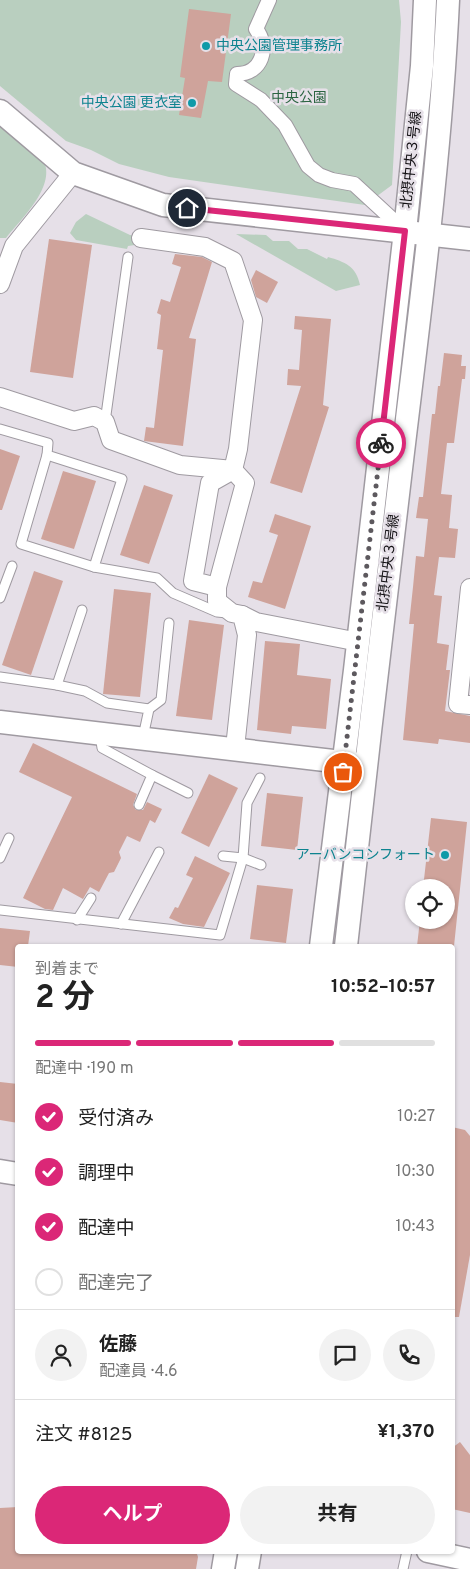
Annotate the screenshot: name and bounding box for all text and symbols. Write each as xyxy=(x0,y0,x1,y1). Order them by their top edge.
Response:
place label: 中央公園管理事務所 xyxy=(216,38,342,55)
marker: 中央公園管理事務所 xyxy=(200,40,212,52)
park label: 中央公園 xyxy=(271,90,327,107)
place label: 中央公園 更衣室 xyxy=(81,95,182,112)
marker: 中央公園 更衣室 xyxy=(186,97,198,109)
street label: 北摂中央３号線 xyxy=(397,110,426,210)
pin xyxy=(166,187,208,229)
icon: home xyxy=(173,194,201,222)
courier xyxy=(356,418,406,468)
icon: bike xyxy=(367,429,395,457)
street label: 北摂中央３号線 xyxy=(374,513,403,613)
pin xyxy=(322,751,364,793)
icon: bag xyxy=(329,758,357,786)
place label: アーバンコンフォート xyxy=(296,847,435,864)
marker: アーバンコンフォート xyxy=(439,849,451,861)
map controls xyxy=(405,879,455,929)
button: locate xyxy=(405,879,455,929)
text: 到着まで xyxy=(35,960,99,980)
text: 10:52–10:57 xyxy=(331,975,435,999)
text: 2 分 xyxy=(35,979,95,1019)
text: 配達中 · 190 m xyxy=(35,1059,134,1079)
icon: check xyxy=(35,1103,63,1131)
text: 受付済み xyxy=(78,1107,154,1131)
text: 10:27 xyxy=(397,1107,435,1127)
icon: check xyxy=(35,1158,63,1186)
text: 調理中 xyxy=(78,1162,135,1186)
text: 10:30 xyxy=(395,1162,435,1182)
icon: check xyxy=(35,1213,63,1241)
text: 配達中 xyxy=(78,1217,135,1241)
text: 10:43 xyxy=(396,1217,435,1237)
text: 配達完了 xyxy=(78,1272,154,1296)
button: person xyxy=(35,1329,87,1381)
button: chat xyxy=(319,1329,371,1381)
button: phone xyxy=(383,1329,435,1381)
text: 佐藤 xyxy=(99,1333,137,1357)
text: 配達員 · 4.6 xyxy=(99,1362,178,1382)
text: ¥1,370 xyxy=(377,1420,435,1444)
text: 注文 #8125 xyxy=(35,1423,133,1447)
button: ヘルプ xyxy=(35,1486,230,1544)
button: 共有 xyxy=(240,1486,435,1544)

